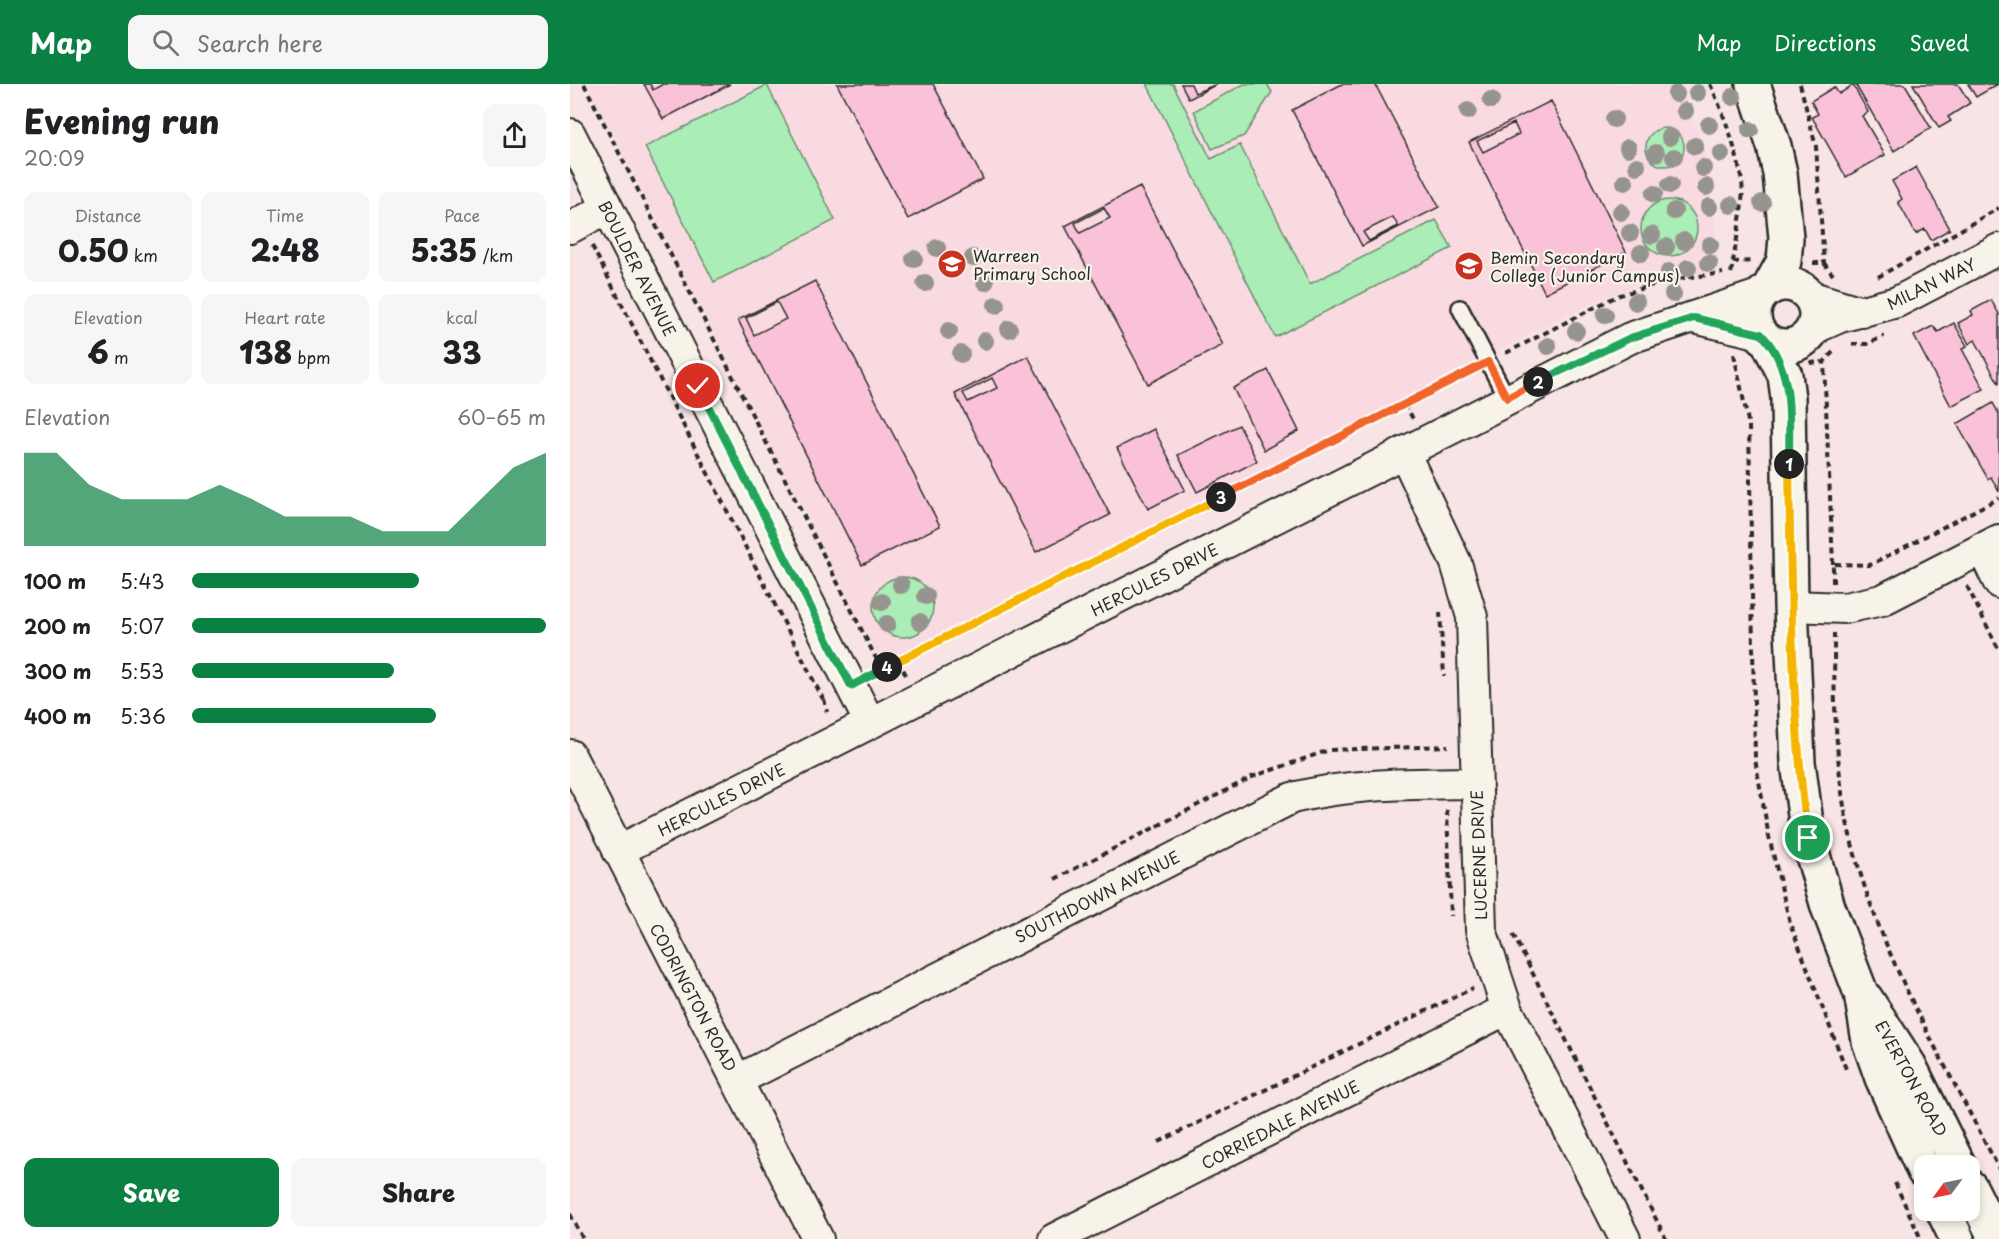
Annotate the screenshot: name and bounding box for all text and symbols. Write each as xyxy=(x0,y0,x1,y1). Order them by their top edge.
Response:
search box xyxy=(128,15,548,69)
text: Map xyxy=(30,21,92,64)
icon: search xyxy=(149,26,182,59)
text: Search here xyxy=(197,26,323,59)
text: Map xyxy=(1696,26,1741,58)
text: Directions xyxy=(1774,26,1876,58)
text: Saved xyxy=(1909,26,1969,58)
text: Evening run xyxy=(24,95,219,145)
button: share xyxy=(483,104,546,167)
text: 20:09 xyxy=(24,143,85,173)
street label: BOULDER AVENUE xyxy=(593,196,683,340)
text: Distance xyxy=(74,203,142,227)
text: Time xyxy=(266,203,304,227)
text: Pace xyxy=(444,203,480,227)
text: 0.50 xyxy=(58,227,129,272)
text: 2:48 xyxy=(250,227,320,272)
text: 5:35 xyxy=(411,227,477,272)
text: km xyxy=(129,243,158,267)
text: /km xyxy=(477,243,513,267)
place label: Warreen Primary School xyxy=(973,243,1091,285)
place label: Bemin Secondary College (Junior Campus) xyxy=(1490,245,1680,287)
school or university icon: Warreen Primary School xyxy=(936,248,968,280)
school or university icon: Bemin Secondary College (Junior Campus) xyxy=(1453,250,1485,282)
street label: MILAN WAY xyxy=(1882,251,1980,315)
text: Elevation xyxy=(73,305,143,329)
text: Heart rate xyxy=(245,305,325,329)
text: kcal xyxy=(446,305,478,329)
text: 6 xyxy=(88,329,109,374)
text: 138 xyxy=(239,329,292,374)
text: 33 xyxy=(442,329,482,374)
text: m xyxy=(109,345,128,369)
text: bpm xyxy=(292,345,331,369)
pin xyxy=(672,360,723,411)
pin: 2 xyxy=(1523,367,1553,397)
icon: check xyxy=(681,369,714,402)
text: 2 xyxy=(1532,370,1544,394)
text: Elevation xyxy=(24,402,110,432)
text: 60–65 m xyxy=(457,402,546,432)
pin: 1 xyxy=(1774,449,1804,479)
text: 1 xyxy=(1785,452,1793,476)
pin: 3 xyxy=(1206,482,1236,512)
text: 3 xyxy=(1216,485,1226,509)
street label: HERCULES DRIVE xyxy=(1086,536,1222,622)
text: 100 m xyxy=(24,566,86,596)
text: 5:43 xyxy=(120,566,164,596)
text: 200 m xyxy=(24,611,91,641)
text: 5:07 xyxy=(120,611,164,641)
pin: 4 xyxy=(872,652,902,682)
text: 4 xyxy=(882,655,892,679)
text: 300 m xyxy=(24,656,92,686)
text: 5:53 xyxy=(120,656,164,686)
text: 400 m xyxy=(24,701,92,731)
text: 5:36 xyxy=(120,701,166,731)
street label: HERCULES DRIVE xyxy=(653,756,789,842)
street label: LUCERNE DRIVE xyxy=(1464,790,1492,920)
pin xyxy=(1782,812,1833,863)
icon: arrive xyxy=(1791,821,1824,854)
street label: SOUTHDOWN AVENUE xyxy=(1010,844,1184,948)
street label: CODRINGTON ROAD xyxy=(645,918,743,1076)
street label: EVERTON ROAD xyxy=(1870,1016,1954,1140)
street label: CORRIEDALE AVENUE xyxy=(1197,1074,1363,1174)
north arrow xyxy=(1914,1155,1980,1221)
map controls xyxy=(1914,1155,1980,1221)
button: Save xyxy=(24,1158,279,1227)
button: Share xyxy=(291,1158,546,1227)

